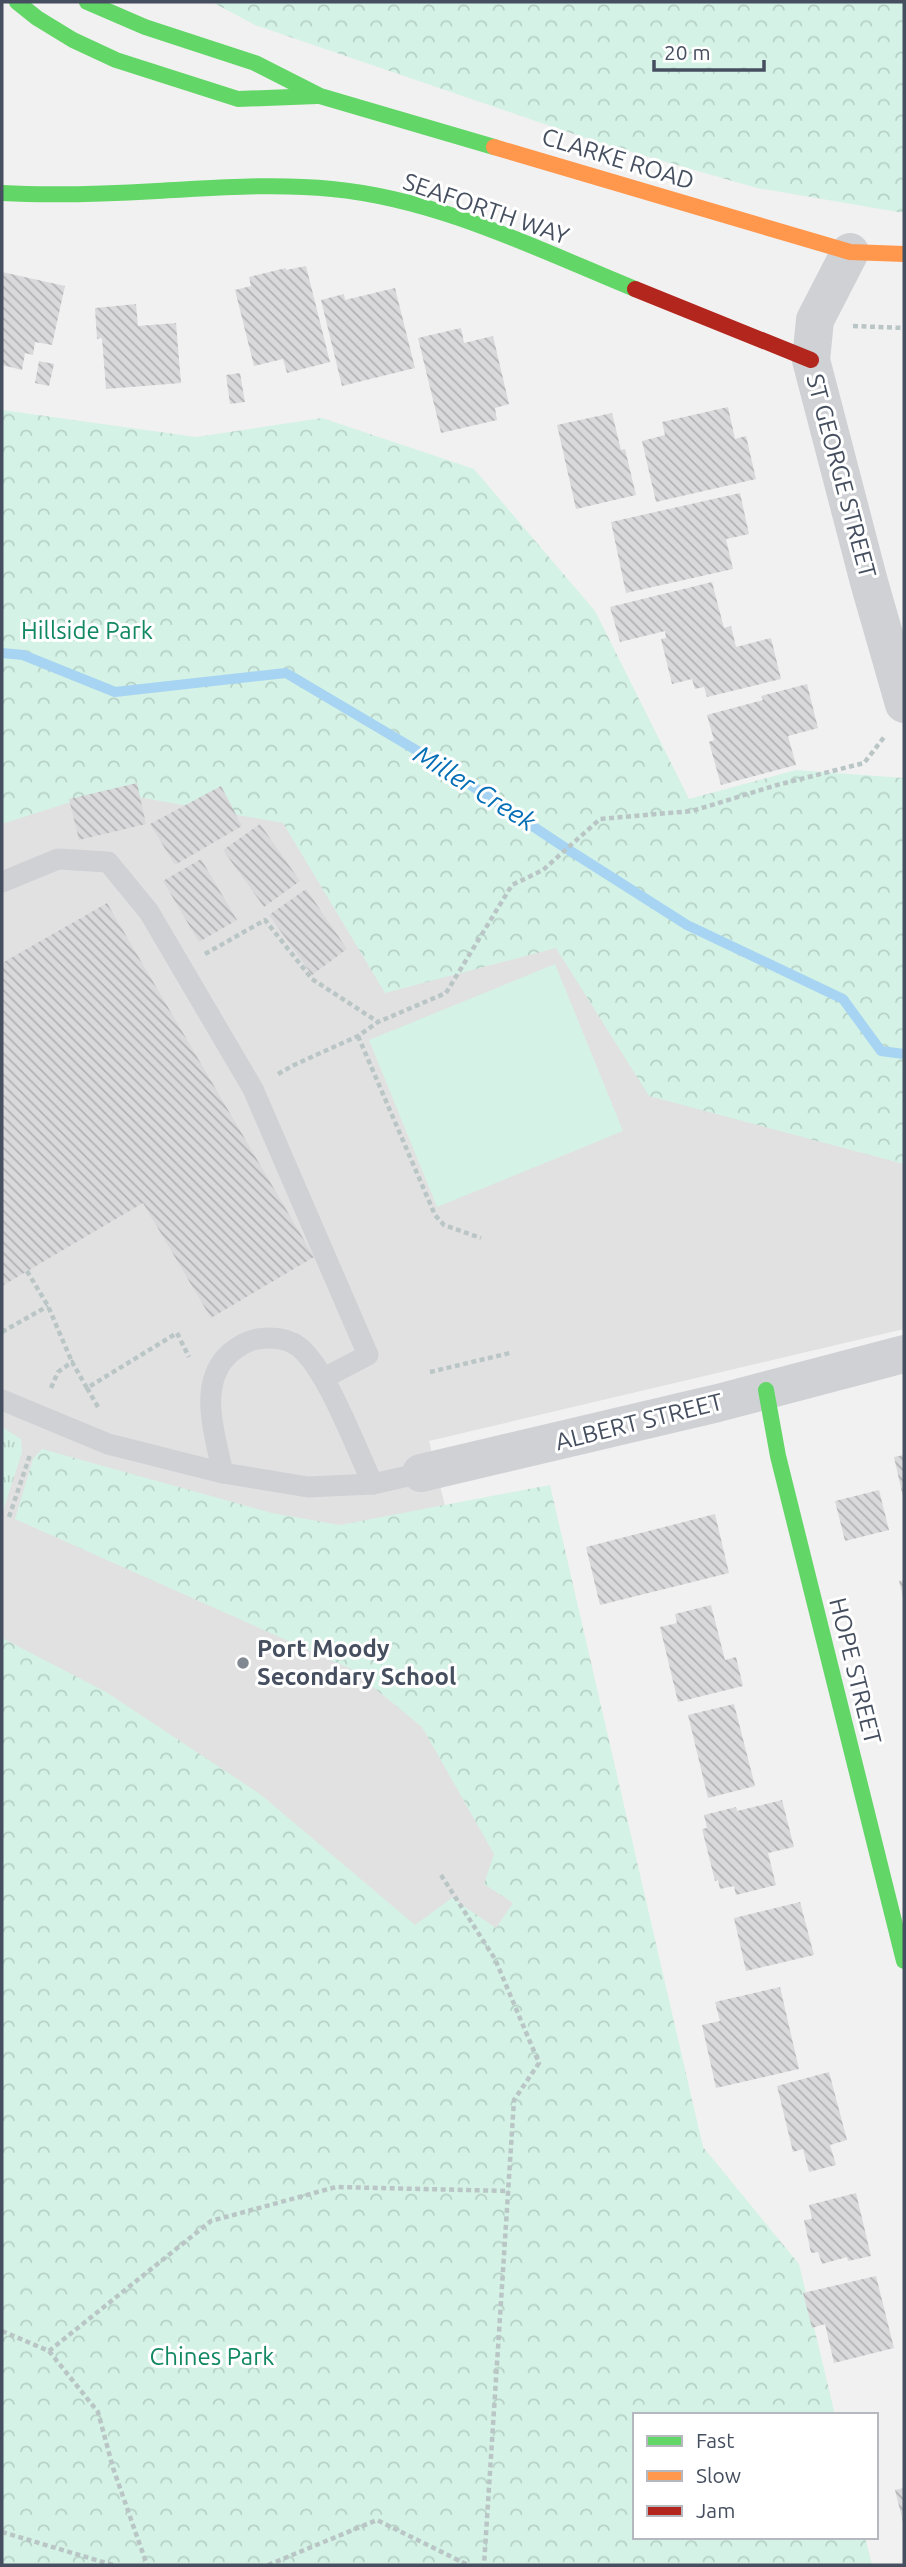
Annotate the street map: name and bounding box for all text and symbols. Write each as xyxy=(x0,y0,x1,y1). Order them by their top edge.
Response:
scale bar xyxy=(654,28,764,72)
text: 20 m xyxy=(664,40,711,64)
street label: CLARKE ROAD xyxy=(539,123,697,194)
street label: SEAFORTH WAY xyxy=(400,168,573,250)
street label: ST GEORGE STREET xyxy=(801,371,882,581)
park label: Hillside Park xyxy=(21,617,153,644)
water label: Miller Creek xyxy=(409,739,542,837)
street label: ALBERT STREET xyxy=(552,1388,725,1455)
street label: HOPE STREET xyxy=(824,1595,887,1747)
place label: Port Moody Secondary School xyxy=(257,1635,456,1690)
marker: Port Moody Secondary School xyxy=(235,1655,251,1671)
park label: Chines Park xyxy=(150,2343,274,2370)
legend xyxy=(633,2413,878,2539)
text: Fast xyxy=(696,2428,734,2452)
text: Slow xyxy=(696,2463,741,2487)
text: Jam xyxy=(696,2498,735,2522)

